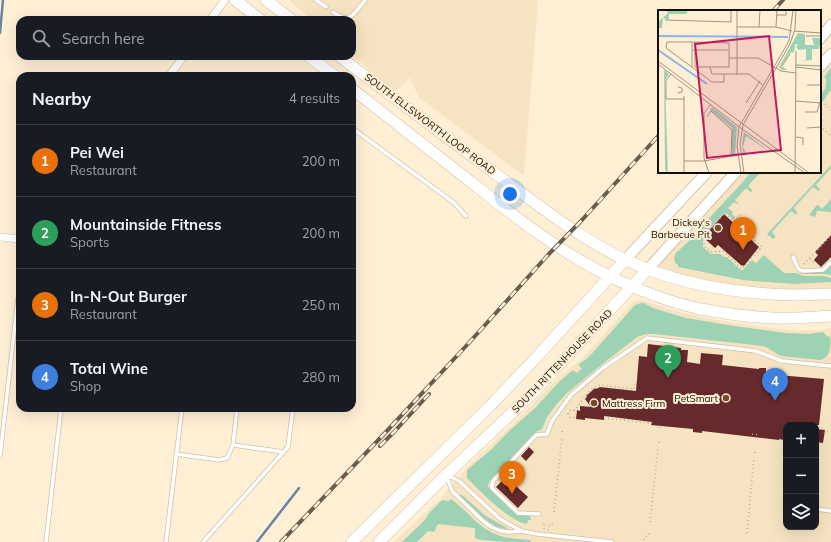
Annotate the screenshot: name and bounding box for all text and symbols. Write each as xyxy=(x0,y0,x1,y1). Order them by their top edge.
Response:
inset map xyxy=(658,10,821,173)
search box xyxy=(16,16,356,60)
icon: search xyxy=(30,27,52,49)
text: Search here xyxy=(62,29,144,48)
street label: SOUTH ELLSWORTH LOOP ROAD xyxy=(362,70,498,178)
text: Nearby xyxy=(32,88,91,109)
text: 4 results xyxy=(289,90,340,106)
text: Pei Wei xyxy=(70,143,124,162)
text: 1 xyxy=(41,153,49,169)
text: 200 m xyxy=(302,153,340,169)
text: Restaurant xyxy=(70,162,137,178)
your location xyxy=(500,184,520,204)
text: Mountainside Fitness xyxy=(70,215,221,234)
place label: Dickey's Barbecue Pit xyxy=(651,216,710,241)
pin: 1 xyxy=(730,217,756,250)
marker: Dickey's Barbecue Pit xyxy=(713,223,723,233)
text: 2 xyxy=(41,225,49,241)
text: 200 m xyxy=(302,225,340,241)
text: Sports xyxy=(70,234,109,250)
text: In-N-Out Burger xyxy=(70,287,187,306)
text: 3 xyxy=(41,297,49,313)
text: 250 m xyxy=(302,297,340,313)
text: Restaurant xyxy=(70,306,137,322)
street label: SOUTH RITTENHOUSE ROAD xyxy=(509,306,615,416)
pin: 2 xyxy=(655,345,681,378)
text: Total Wine xyxy=(70,359,148,378)
pin: 4 xyxy=(762,368,788,401)
text: 4 xyxy=(41,369,49,385)
text: 280 m xyxy=(302,369,340,385)
text: Shop xyxy=(70,378,101,394)
place label: PetSmart xyxy=(674,392,718,405)
marker: PetSmart xyxy=(721,393,731,403)
place label: Mattress Firm xyxy=(602,397,666,410)
marker: Mattress Firm xyxy=(589,398,599,408)
map controls xyxy=(783,422,819,530)
button: + xyxy=(783,422,819,458)
button: − xyxy=(783,458,819,494)
pin: 3 xyxy=(499,461,525,494)
button: layers xyxy=(783,494,819,530)

